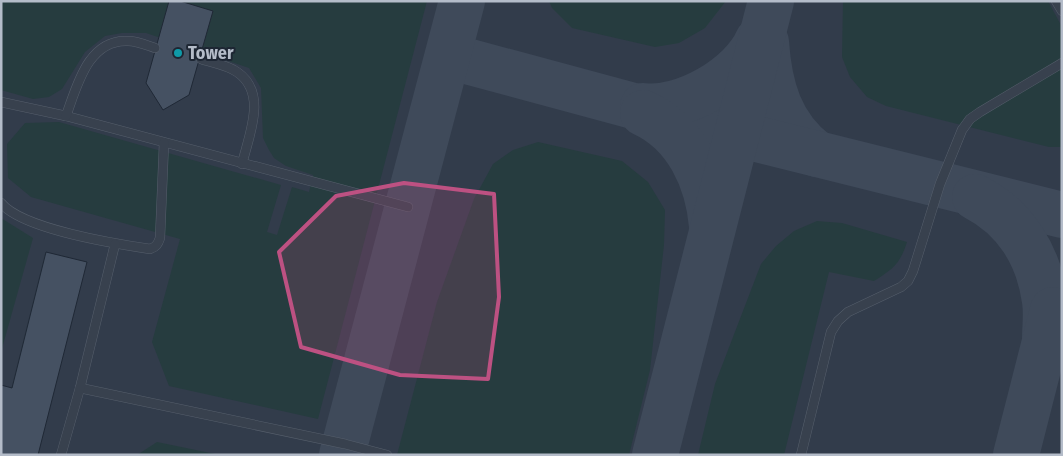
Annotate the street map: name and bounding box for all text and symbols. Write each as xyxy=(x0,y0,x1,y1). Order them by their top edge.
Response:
place label: Tower xyxy=(188,42,234,64)
marker: Tower xyxy=(172,47,184,59)

